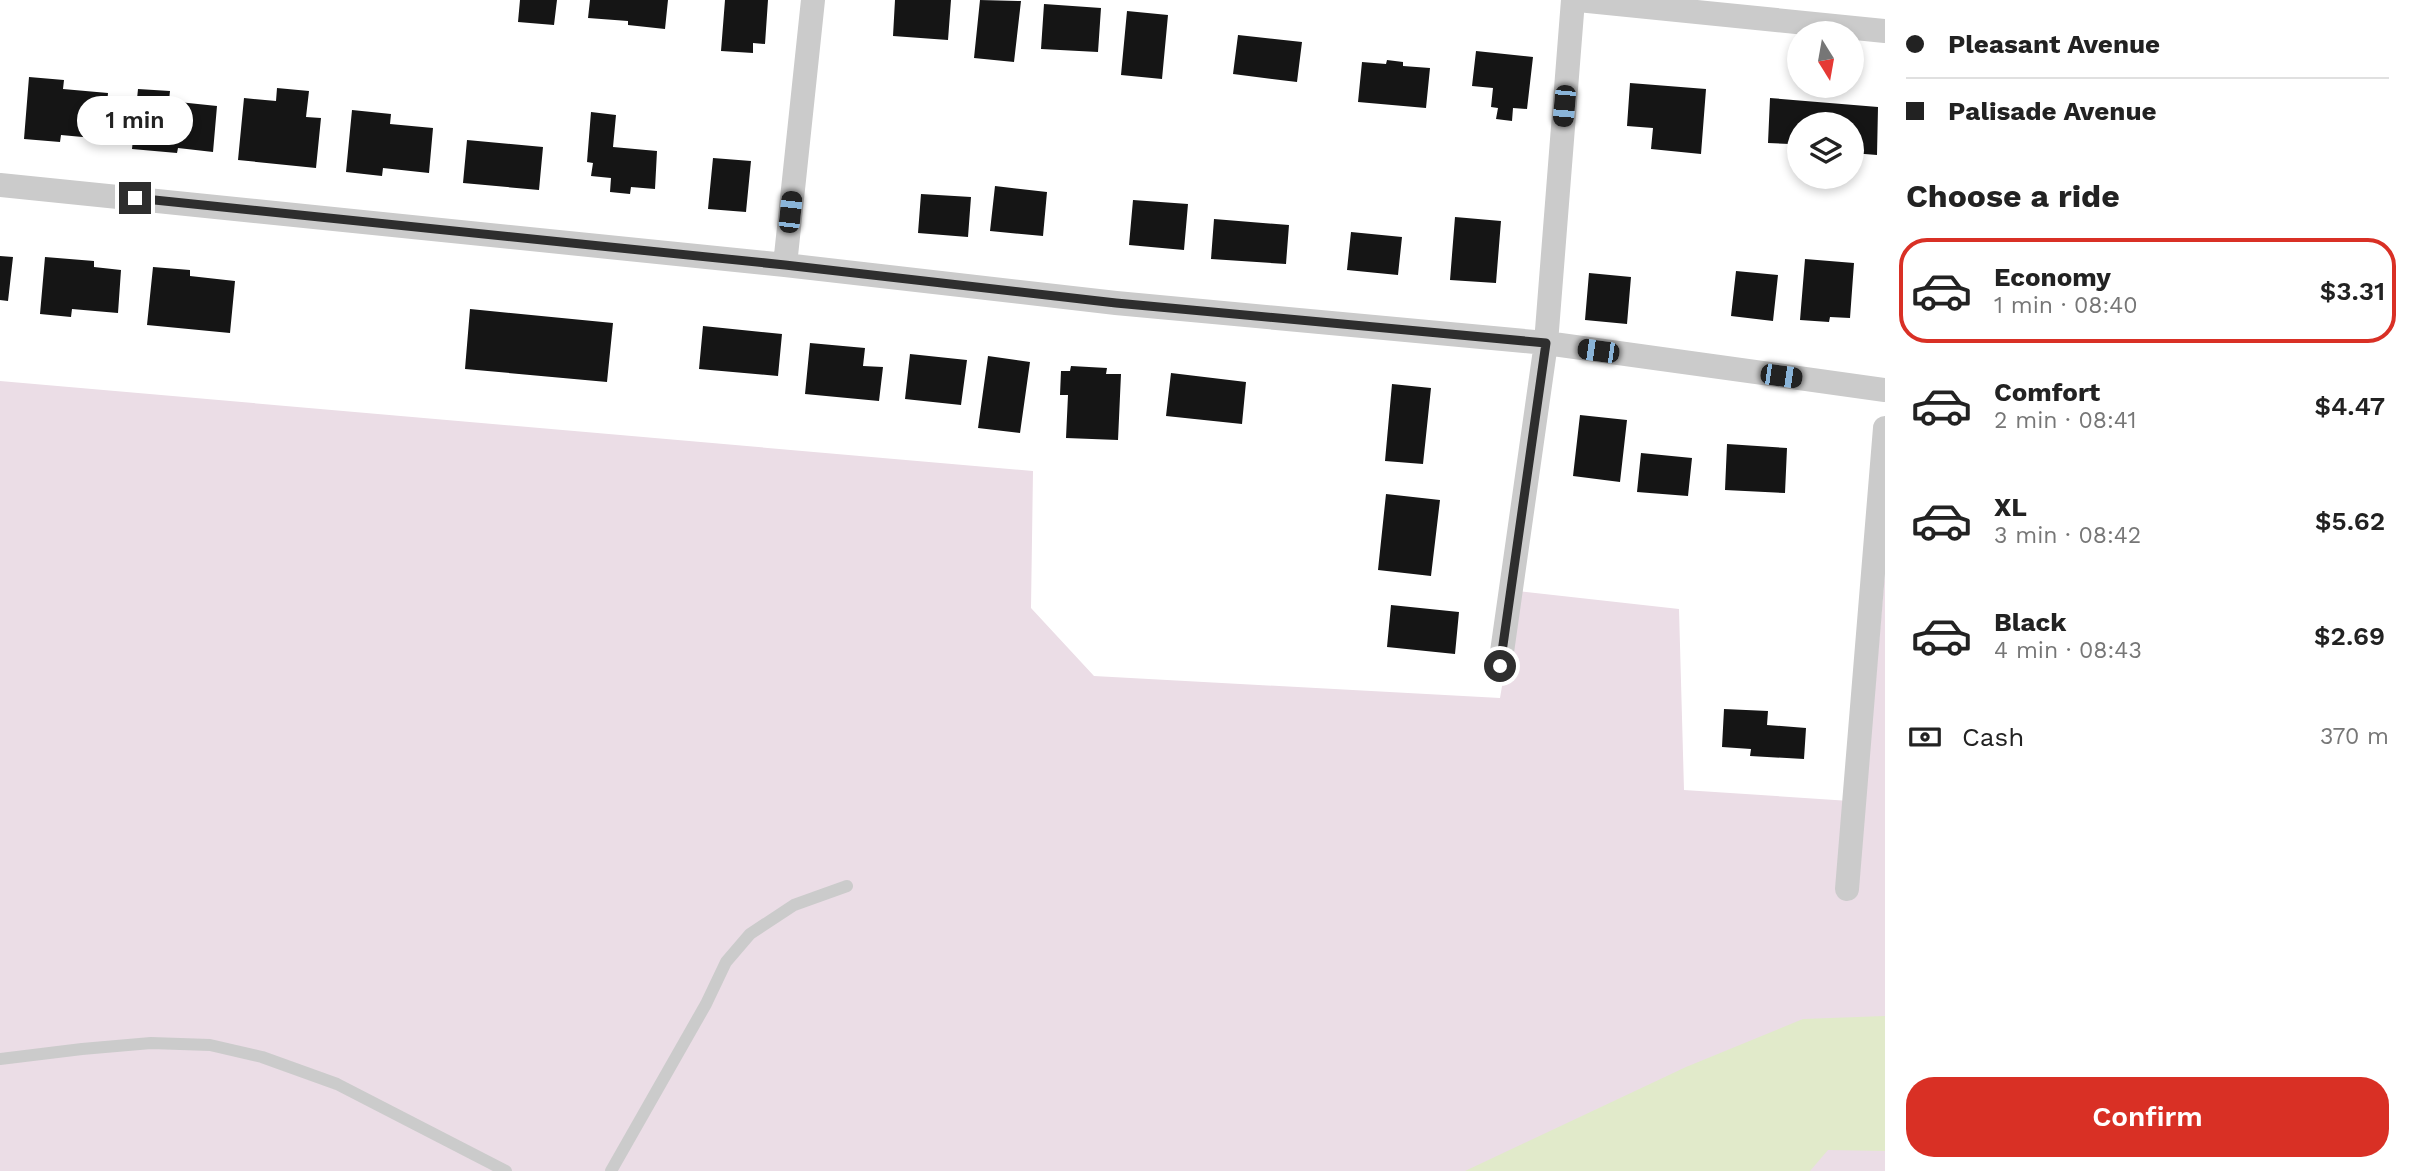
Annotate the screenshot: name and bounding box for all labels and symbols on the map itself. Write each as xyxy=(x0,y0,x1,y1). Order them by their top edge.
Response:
north arrow xyxy=(1787,21,1864,98)
car xyxy=(1552,84,1577,128)
callout: 1 min xyxy=(77,96,193,146)
route end xyxy=(119,182,151,214)
car xyxy=(778,190,803,234)
car xyxy=(1576,338,1621,364)
car xyxy=(1759,363,1804,389)
route start xyxy=(1484,650,1516,682)

